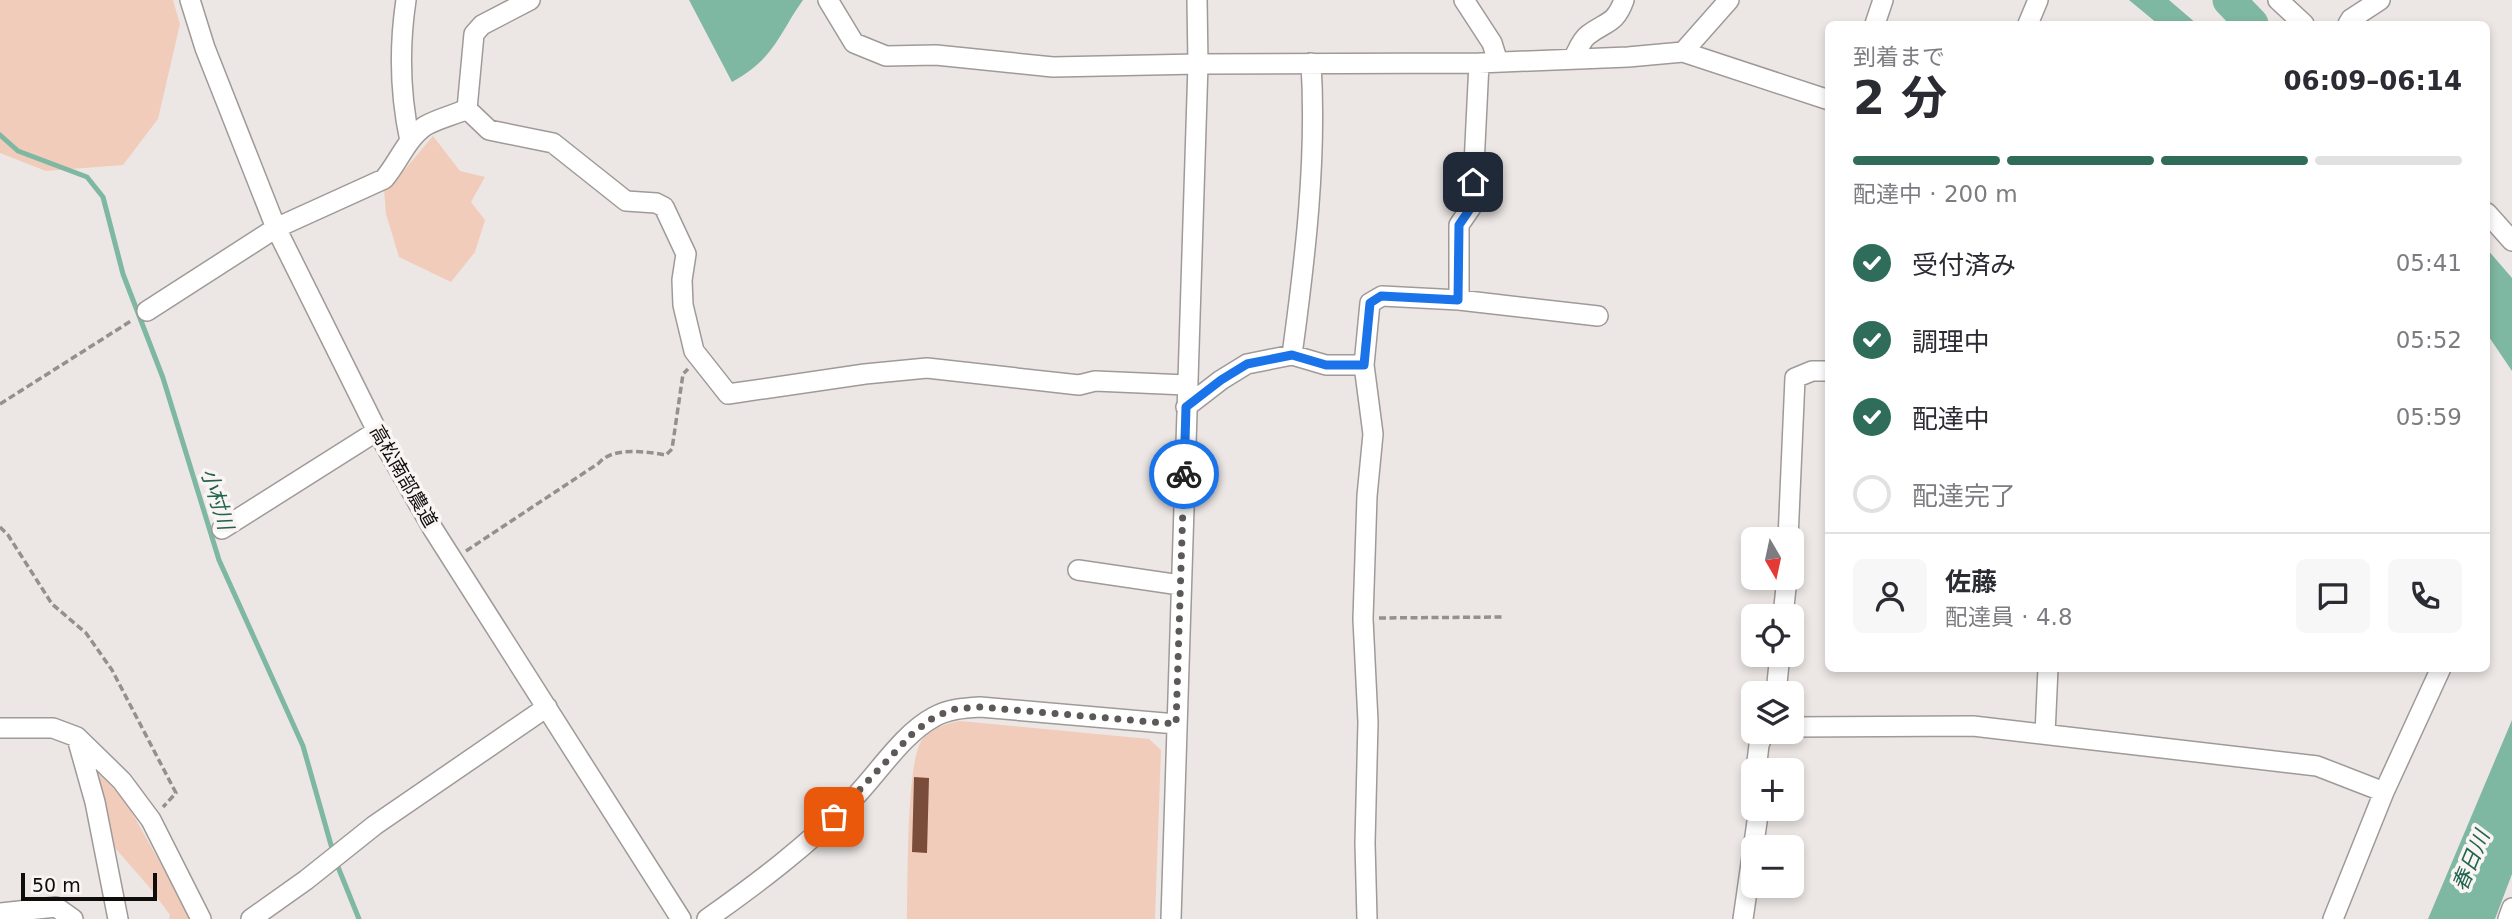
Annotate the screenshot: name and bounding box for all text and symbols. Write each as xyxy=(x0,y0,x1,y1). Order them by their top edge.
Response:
text: 到着まで xyxy=(1853,44,1945,70)
text: 06:09–06:14 xyxy=(2283,66,2462,96)
text: 2 分 xyxy=(1853,71,1947,125)
pin xyxy=(1443,152,1503,212)
icon: home xyxy=(1454,163,1492,201)
text: 配達中 · 200 m xyxy=(1853,181,2018,207)
icon: check xyxy=(1853,244,1891,282)
text: 受付済み xyxy=(1912,250,2016,280)
text: 05:41 xyxy=(2396,250,2462,276)
icon: check xyxy=(1853,321,1891,359)
text: 調理中 xyxy=(1912,327,1990,357)
text: 05:52 xyxy=(2396,327,2462,353)
icon: check xyxy=(1853,398,1891,436)
text: 配達中 xyxy=(1912,404,1990,434)
text: 05:59 xyxy=(2396,404,2462,430)
street label: 高松南部農道 xyxy=(366,421,442,531)
courier xyxy=(1149,439,1219,509)
icon: bike xyxy=(1165,455,1203,493)
water label: 小村川 xyxy=(196,465,238,535)
text: 配達完了 xyxy=(1912,481,2016,511)
north arrow xyxy=(1741,527,1804,590)
map controls xyxy=(1741,527,1804,898)
button: person xyxy=(1853,559,1927,633)
button: chat xyxy=(2296,559,2370,633)
button: phone xyxy=(2388,559,2462,633)
text: 佐藤 xyxy=(1945,567,1997,597)
button: locate xyxy=(1741,604,1804,667)
text: 配達員 · 4.8 xyxy=(1945,604,2073,630)
button: layers xyxy=(1741,681,1804,744)
button: + xyxy=(1741,758,1804,821)
pin xyxy=(804,787,864,847)
icon: bag xyxy=(815,798,853,836)
water label: 春日川 xyxy=(2448,825,2495,895)
button: − xyxy=(1741,835,1804,898)
scale bar xyxy=(21,870,158,902)
text: 50 m xyxy=(32,874,81,896)

